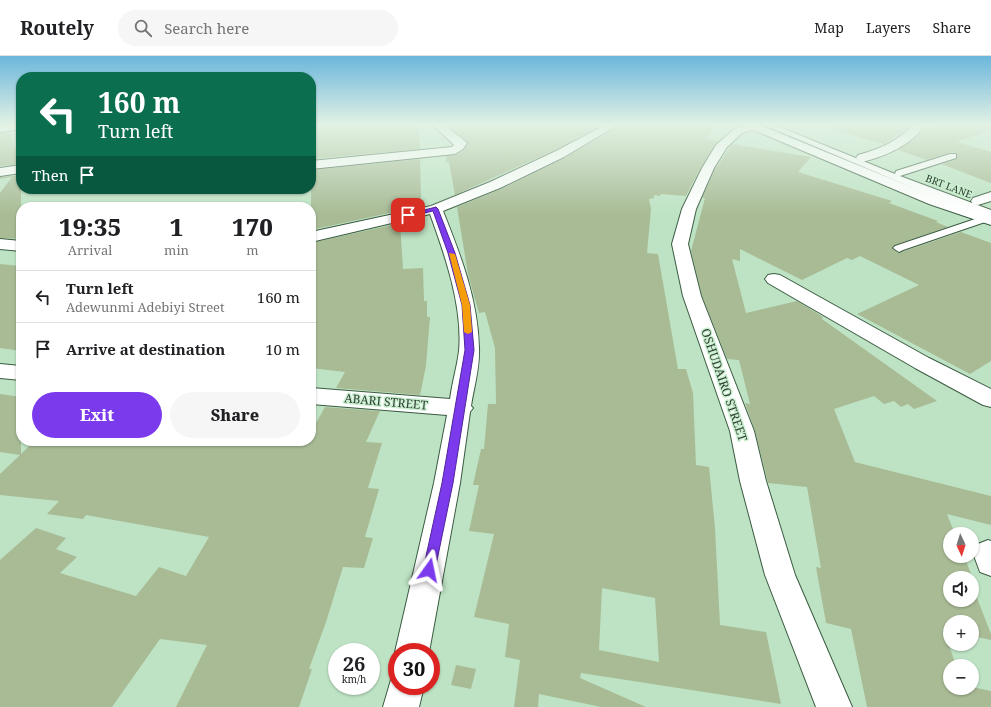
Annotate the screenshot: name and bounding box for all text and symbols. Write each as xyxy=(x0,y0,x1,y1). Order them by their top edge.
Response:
search box xyxy=(118,10,398,46)
text: Routely xyxy=(20,15,94,41)
icon: search xyxy=(132,17,154,39)
text: Search here xyxy=(164,18,249,38)
text: Map xyxy=(814,18,844,37)
text: Layers xyxy=(866,18,911,37)
text: Share xyxy=(933,18,971,37)
text: 160 m xyxy=(98,83,180,121)
icon: left xyxy=(32,88,84,140)
text: Turn left xyxy=(98,119,173,143)
icon: arrive xyxy=(76,164,98,186)
text: Then xyxy=(32,165,68,185)
street label: BRT LANE xyxy=(924,171,974,201)
pin xyxy=(391,198,425,232)
icon: arrive xyxy=(397,204,419,226)
text: 19:35 xyxy=(59,210,121,243)
text: 1 xyxy=(170,210,183,243)
text: 170 xyxy=(232,210,273,243)
text: Arrival xyxy=(68,241,112,259)
text: min xyxy=(164,241,189,259)
text: m xyxy=(246,241,259,259)
text: Turn left xyxy=(66,278,134,298)
icon: left xyxy=(32,286,54,308)
text: 160 m xyxy=(257,287,300,307)
text: Adewunmi Adebiyi Street xyxy=(66,298,225,316)
street label: OSHUDAIRO STREET xyxy=(697,326,752,444)
icon: arrive xyxy=(32,338,54,360)
text: Arrive at destination xyxy=(66,339,225,359)
text: 10 m xyxy=(265,339,300,359)
street label: ABARI STREET xyxy=(344,389,429,414)
button: Exit xyxy=(32,392,162,438)
button: Share xyxy=(170,392,300,438)
north arrow xyxy=(943,527,979,563)
map controls xyxy=(943,527,979,695)
position arrow xyxy=(408,549,450,591)
button: sound xyxy=(943,571,979,607)
button: + xyxy=(943,615,979,651)
speed limit sign: 30 xyxy=(388,643,440,695)
text: 26 xyxy=(343,650,365,677)
button: − xyxy=(943,659,979,695)
text: km/h xyxy=(342,672,366,686)

